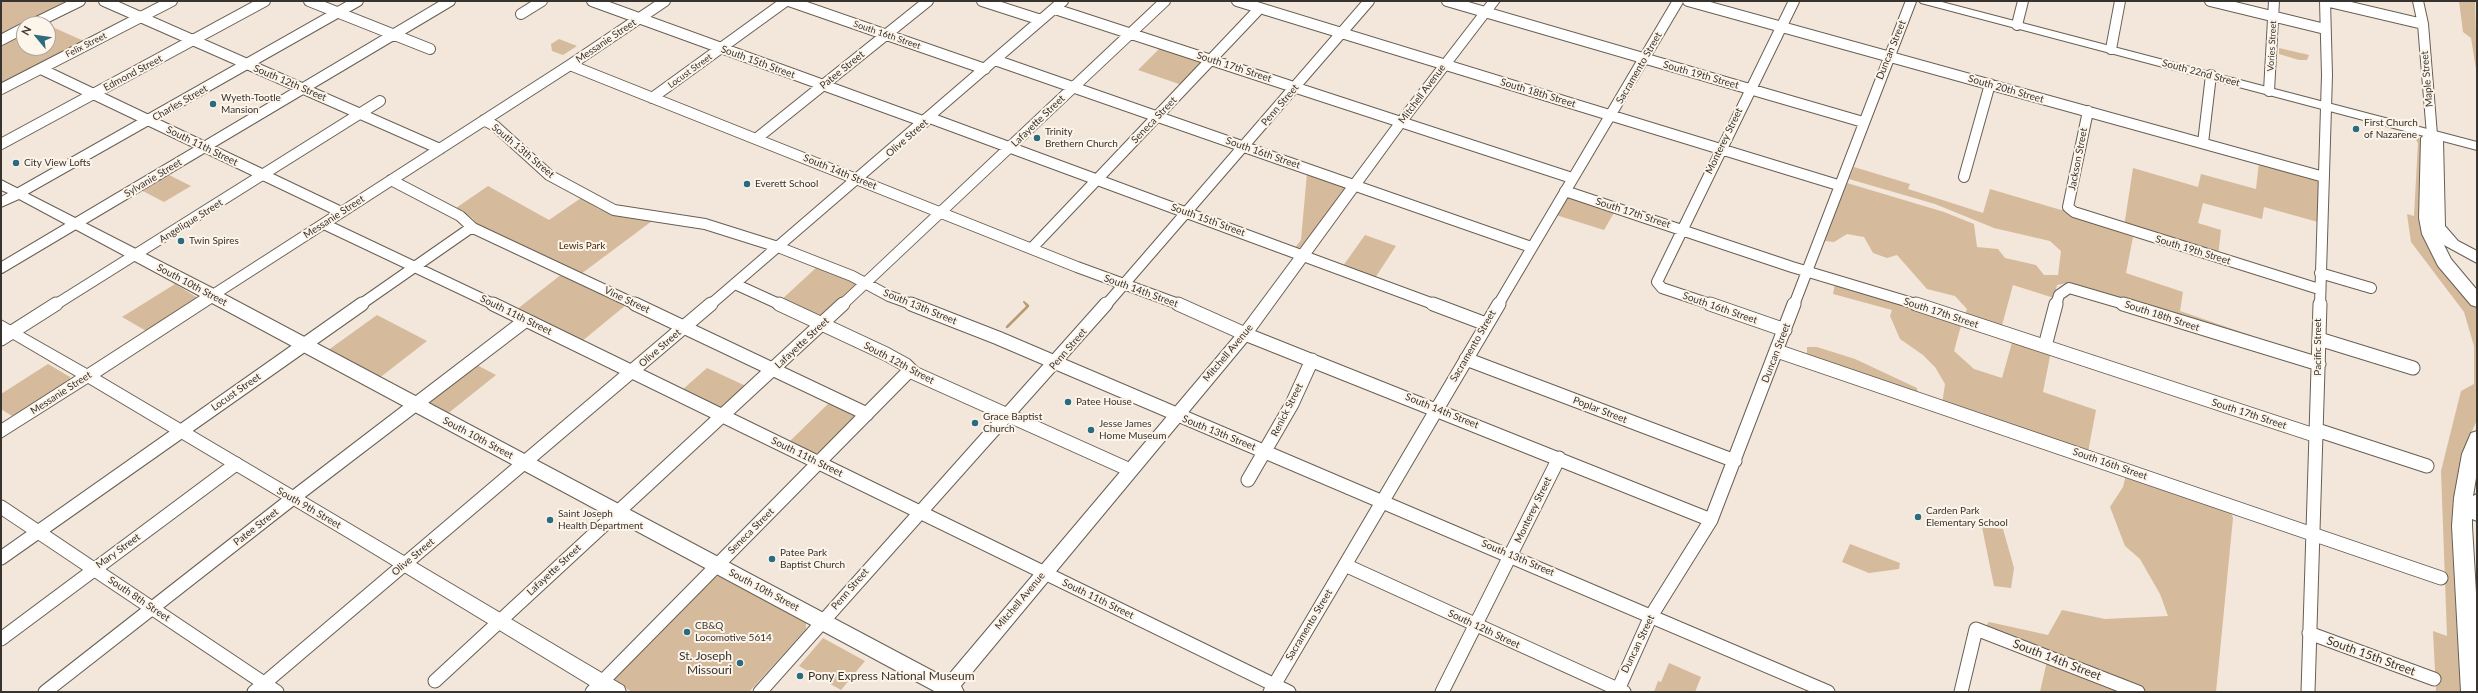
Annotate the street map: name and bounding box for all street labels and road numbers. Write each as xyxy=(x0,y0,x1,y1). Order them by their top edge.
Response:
street label: Messanie Street xyxy=(574,16,638,66)
street label: South 16th Street xyxy=(852,18,922,52)
street label: Duncan Street xyxy=(1874,19,1908,81)
street label: Vories Street xyxy=(2265,20,2279,72)
street label: Felix Street xyxy=(64,30,108,60)
street label: Sacramento Street xyxy=(1614,30,1664,106)
street label: South 15th Street xyxy=(719,43,797,81)
street label: Patee Street xyxy=(817,48,867,92)
street label: South 17th Street xyxy=(1195,49,1273,85)
street label: Maple Street xyxy=(2419,50,2435,108)
street label: Locust Street xyxy=(666,51,714,91)
street label: Edmond Street xyxy=(101,52,165,94)
street label: South 22nd Street xyxy=(2161,57,2241,89)
street label: South 19th Street xyxy=(1662,58,1740,92)
street label: South 12th Street xyxy=(252,62,328,104)
street label: Mitchell Avenue xyxy=(1396,62,1448,126)
street label: South 20th Street xyxy=(1967,72,2045,106)
street label: South 18th Street xyxy=(1499,76,1577,110)
street label: Charles Street xyxy=(150,82,210,124)
street label: Penn Street xyxy=(1259,82,1301,128)
street label: Lafayette Street xyxy=(1009,93,1067,149)
street label: Seneca Street xyxy=(1129,94,1179,146)
street label: Monterey Street xyxy=(1703,106,1745,176)
street label: Olive Street xyxy=(883,116,931,160)
street label: South 13th Street xyxy=(489,121,557,181)
street label: South 11th Street xyxy=(164,124,240,168)
street label: Jackson Street xyxy=(2066,127,2090,191)
street label: South 16th Street xyxy=(1224,135,1302,171)
street label: South 14th Street xyxy=(802,152,878,192)
street label: Sylvanie Street xyxy=(122,156,184,200)
street label: Messanie Street xyxy=(301,193,367,241)
street label: South 17th Street xyxy=(1594,195,1672,231)
street label: Angelique Street xyxy=(157,197,225,245)
street label: South 15th Street xyxy=(1169,201,1247,239)
street label: South 19th Street xyxy=(2154,233,2232,267)
street label: South 10th Street xyxy=(155,261,229,309)
street label: South 14th Street xyxy=(1102,272,1180,310)
street label: Vine Street xyxy=(602,284,652,316)
street label: South 13th Street xyxy=(882,287,958,327)
street label: South 16th Street xyxy=(1681,290,1759,326)
street label: South 11th Street xyxy=(478,293,554,337)
street label: South 17th Street xyxy=(1902,295,1980,331)
street label: South 18th Street xyxy=(2123,298,2201,334)
street label: Sacramento Street xyxy=(1448,308,1498,384)
street label: Lafayette Street xyxy=(772,315,832,371)
street label: Pacific Street xyxy=(2312,318,2324,376)
street label: Duncan Street xyxy=(1759,321,1793,385)
street label: Mitchell Avenue xyxy=(1201,322,1255,384)
street label: Olive Street xyxy=(636,326,684,370)
street label: Penn Street xyxy=(1047,326,1089,372)
street label: South 12th Street xyxy=(862,339,936,387)
street label: Messanie Street xyxy=(28,369,94,417)
street label: Locust Street xyxy=(209,371,263,413)
street label: Renick Street xyxy=(1269,381,1305,439)
street label: South 14th Street xyxy=(1404,391,1480,431)
street label: Poplar Street xyxy=(1571,394,1629,426)
street label: South 17th Street xyxy=(2210,396,2288,432)
street label: South 13th Street xyxy=(1181,413,1257,453)
street label: South 10th Street xyxy=(441,414,515,462)
street label: South 11th Street xyxy=(769,435,845,479)
street label: South 16th Street xyxy=(2071,446,2149,482)
street label: Monterey Street xyxy=(1512,475,1554,545)
street label: South 9th Street xyxy=(275,485,343,531)
street label: Seneca Street xyxy=(725,505,777,557)
street label: Patee Street xyxy=(231,506,281,548)
street label: Mary Street xyxy=(94,531,142,571)
street label: Olive Street xyxy=(389,536,437,578)
street label: South 13th Street xyxy=(1480,537,1556,579)
street label: Lafayette Street xyxy=(524,542,584,598)
street label: South 10th Street xyxy=(727,566,801,614)
street label: Penn Street xyxy=(829,566,871,612)
street label: Mitchell Avenue xyxy=(993,570,1047,632)
street label: South 8th Street xyxy=(106,574,172,624)
street label: South 11th Street xyxy=(1060,577,1136,621)
street label: Sacramento Street xyxy=(1283,587,1335,663)
street label: South 12th Street xyxy=(1446,607,1522,651)
street label: Duncan Street xyxy=(1619,613,1657,675)
street label: South 15th Street xyxy=(2325,633,2417,679)
street label: South 14th Street xyxy=(2011,637,2103,683)

